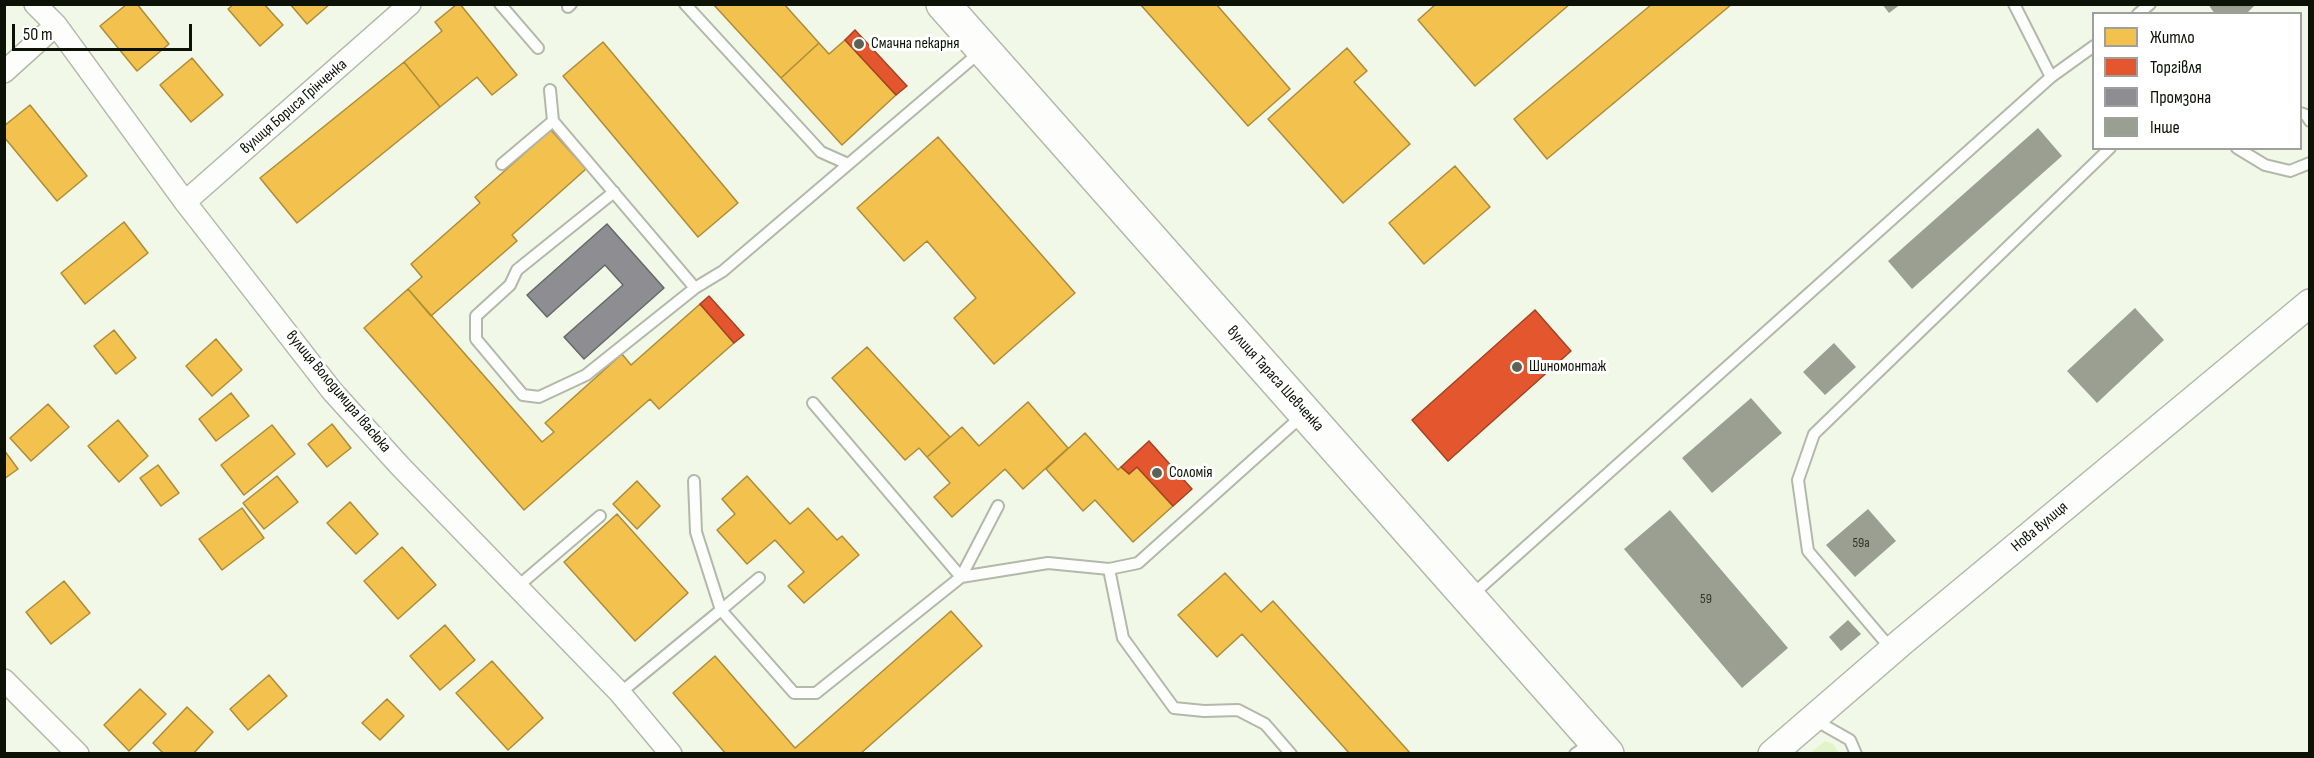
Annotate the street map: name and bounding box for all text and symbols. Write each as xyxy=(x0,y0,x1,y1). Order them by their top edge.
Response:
scale bar xyxy=(15,12,195,50)
legend xyxy=(2092,12,2302,150)
text: 50 m xyxy=(23,24,53,45)
text: Житло xyxy=(2150,27,2195,48)
place label: Смачна пекарня xyxy=(871,34,960,54)
marker: Смачна пекарня xyxy=(852,37,866,51)
street label: вулиця Бориса Грінченка xyxy=(237,55,351,159)
text: Торгівля xyxy=(2150,57,2202,78)
text: Промзона xyxy=(2150,87,2211,108)
text: Інше xyxy=(2150,117,2180,138)
street label: вулиця Тараса Шевченка xyxy=(1223,322,1327,436)
street label: вулиця Володимира Івасюка xyxy=(281,327,395,457)
place label: Шиномонтаж xyxy=(1529,357,1606,377)
marker: Шиномонтаж xyxy=(1510,360,1524,374)
place label: Соломiя xyxy=(1169,463,1213,483)
marker: Соломiя xyxy=(1150,466,1164,480)
street label: Нова вулиця xyxy=(2008,498,2072,556)
house number: 59а xyxy=(1852,535,1870,551)
house number: 59 xyxy=(1700,591,1712,607)

